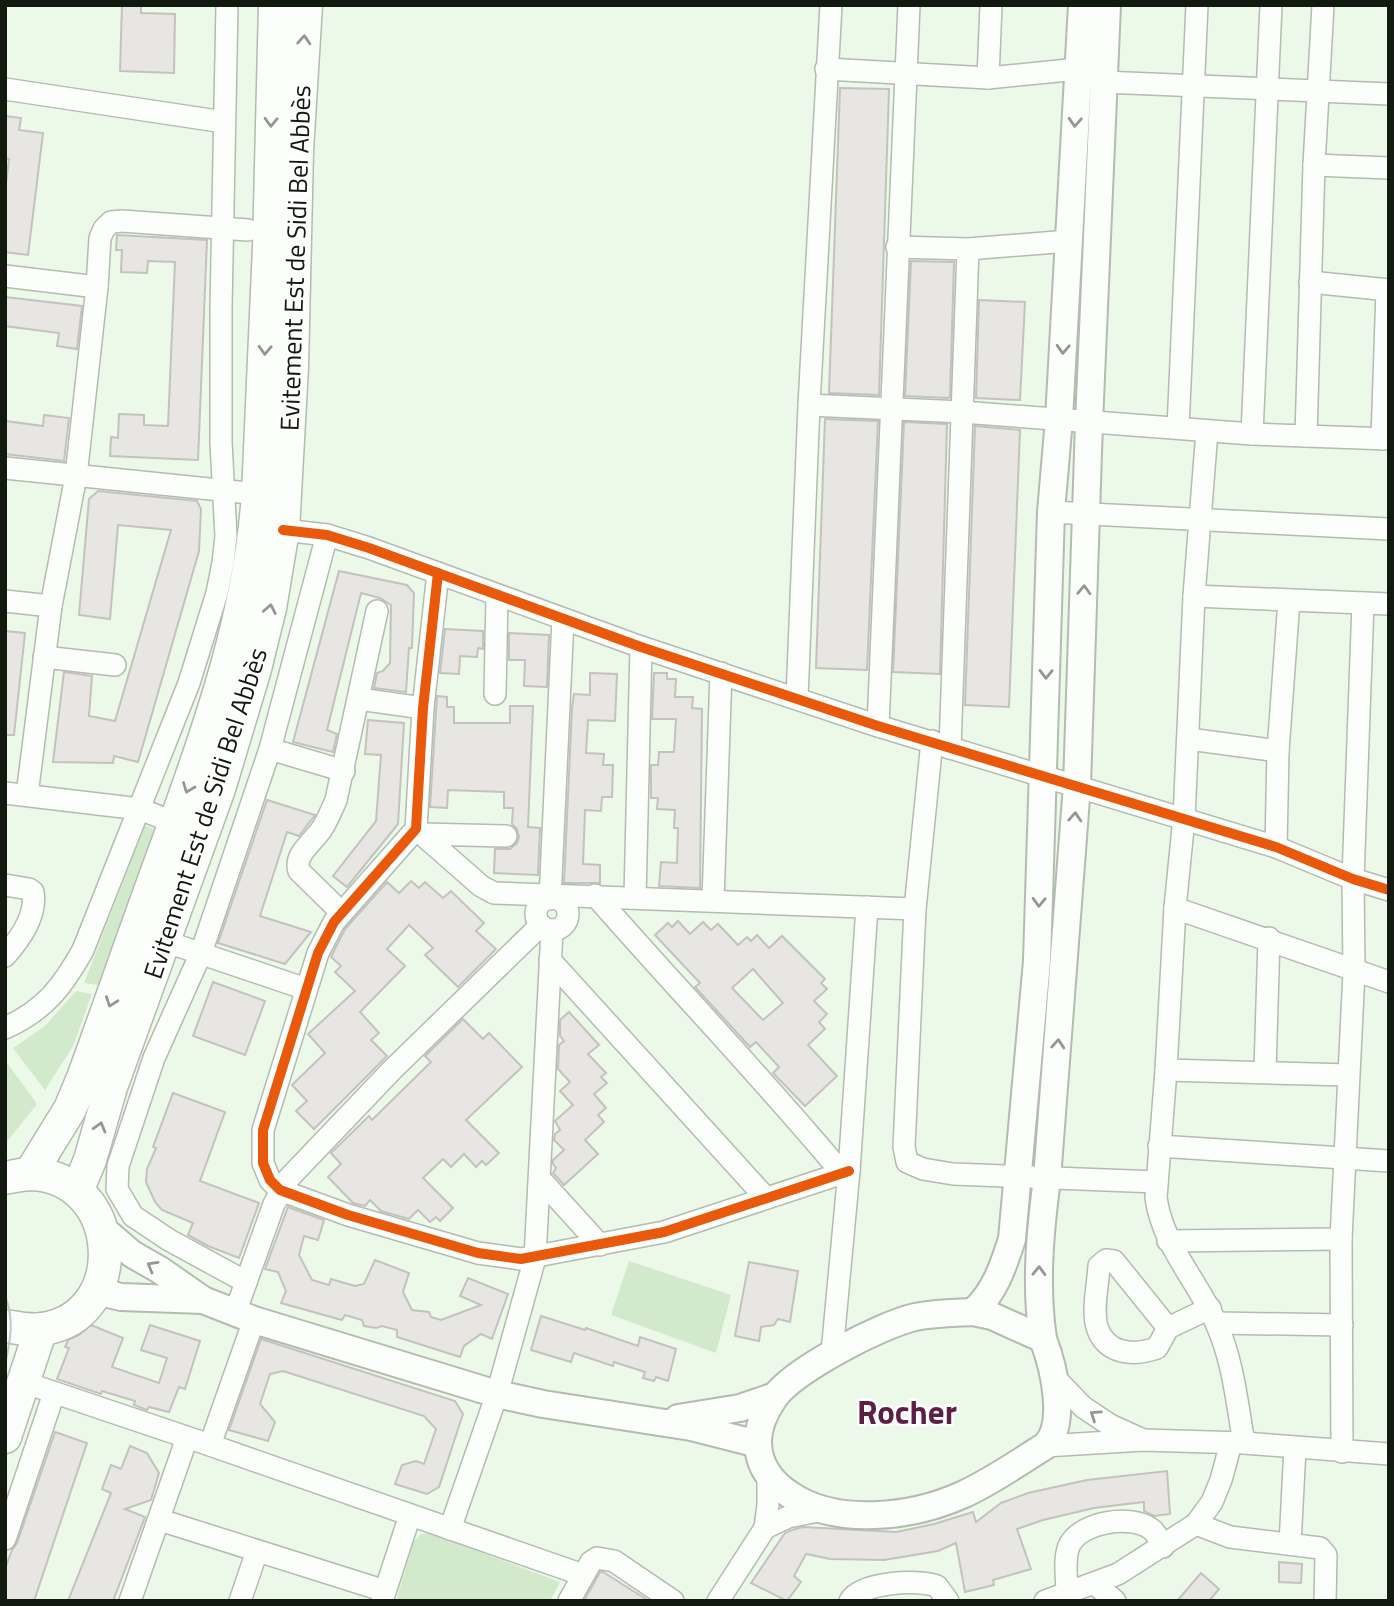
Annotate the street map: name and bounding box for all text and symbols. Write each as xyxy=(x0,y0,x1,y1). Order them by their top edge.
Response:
one-way arrow xyxy=(296,34,311,45)
street label: Evitement Est de Sidi Bel Abbès xyxy=(269,84,321,432)
one-way arrow xyxy=(264,117,279,128)
one-way arrow xyxy=(1068,117,1083,128)
one-way arrow xyxy=(1056,344,1071,355)
one-way arrow xyxy=(258,345,273,356)
one-way arrow xyxy=(1076,584,1091,595)
one-way arrow xyxy=(261,603,276,615)
street label: Evitement Est de Sidi Bel Abbès xyxy=(133,642,277,984)
one-way arrow xyxy=(1039,669,1054,680)
one-way arrow xyxy=(182,782,196,794)
one-way arrow xyxy=(1067,811,1082,822)
one-way arrow xyxy=(1031,897,1046,908)
one-way arrow xyxy=(105,996,119,1008)
one-way arrow xyxy=(1050,1038,1065,1049)
one-way arrow xyxy=(91,1122,106,1134)
one-way arrow xyxy=(147,1261,159,1274)
one-way arrow xyxy=(1032,1265,1047,1276)
district label: Rocher xyxy=(857,1387,957,1437)
one-way arrow xyxy=(1090,1411,1103,1423)

